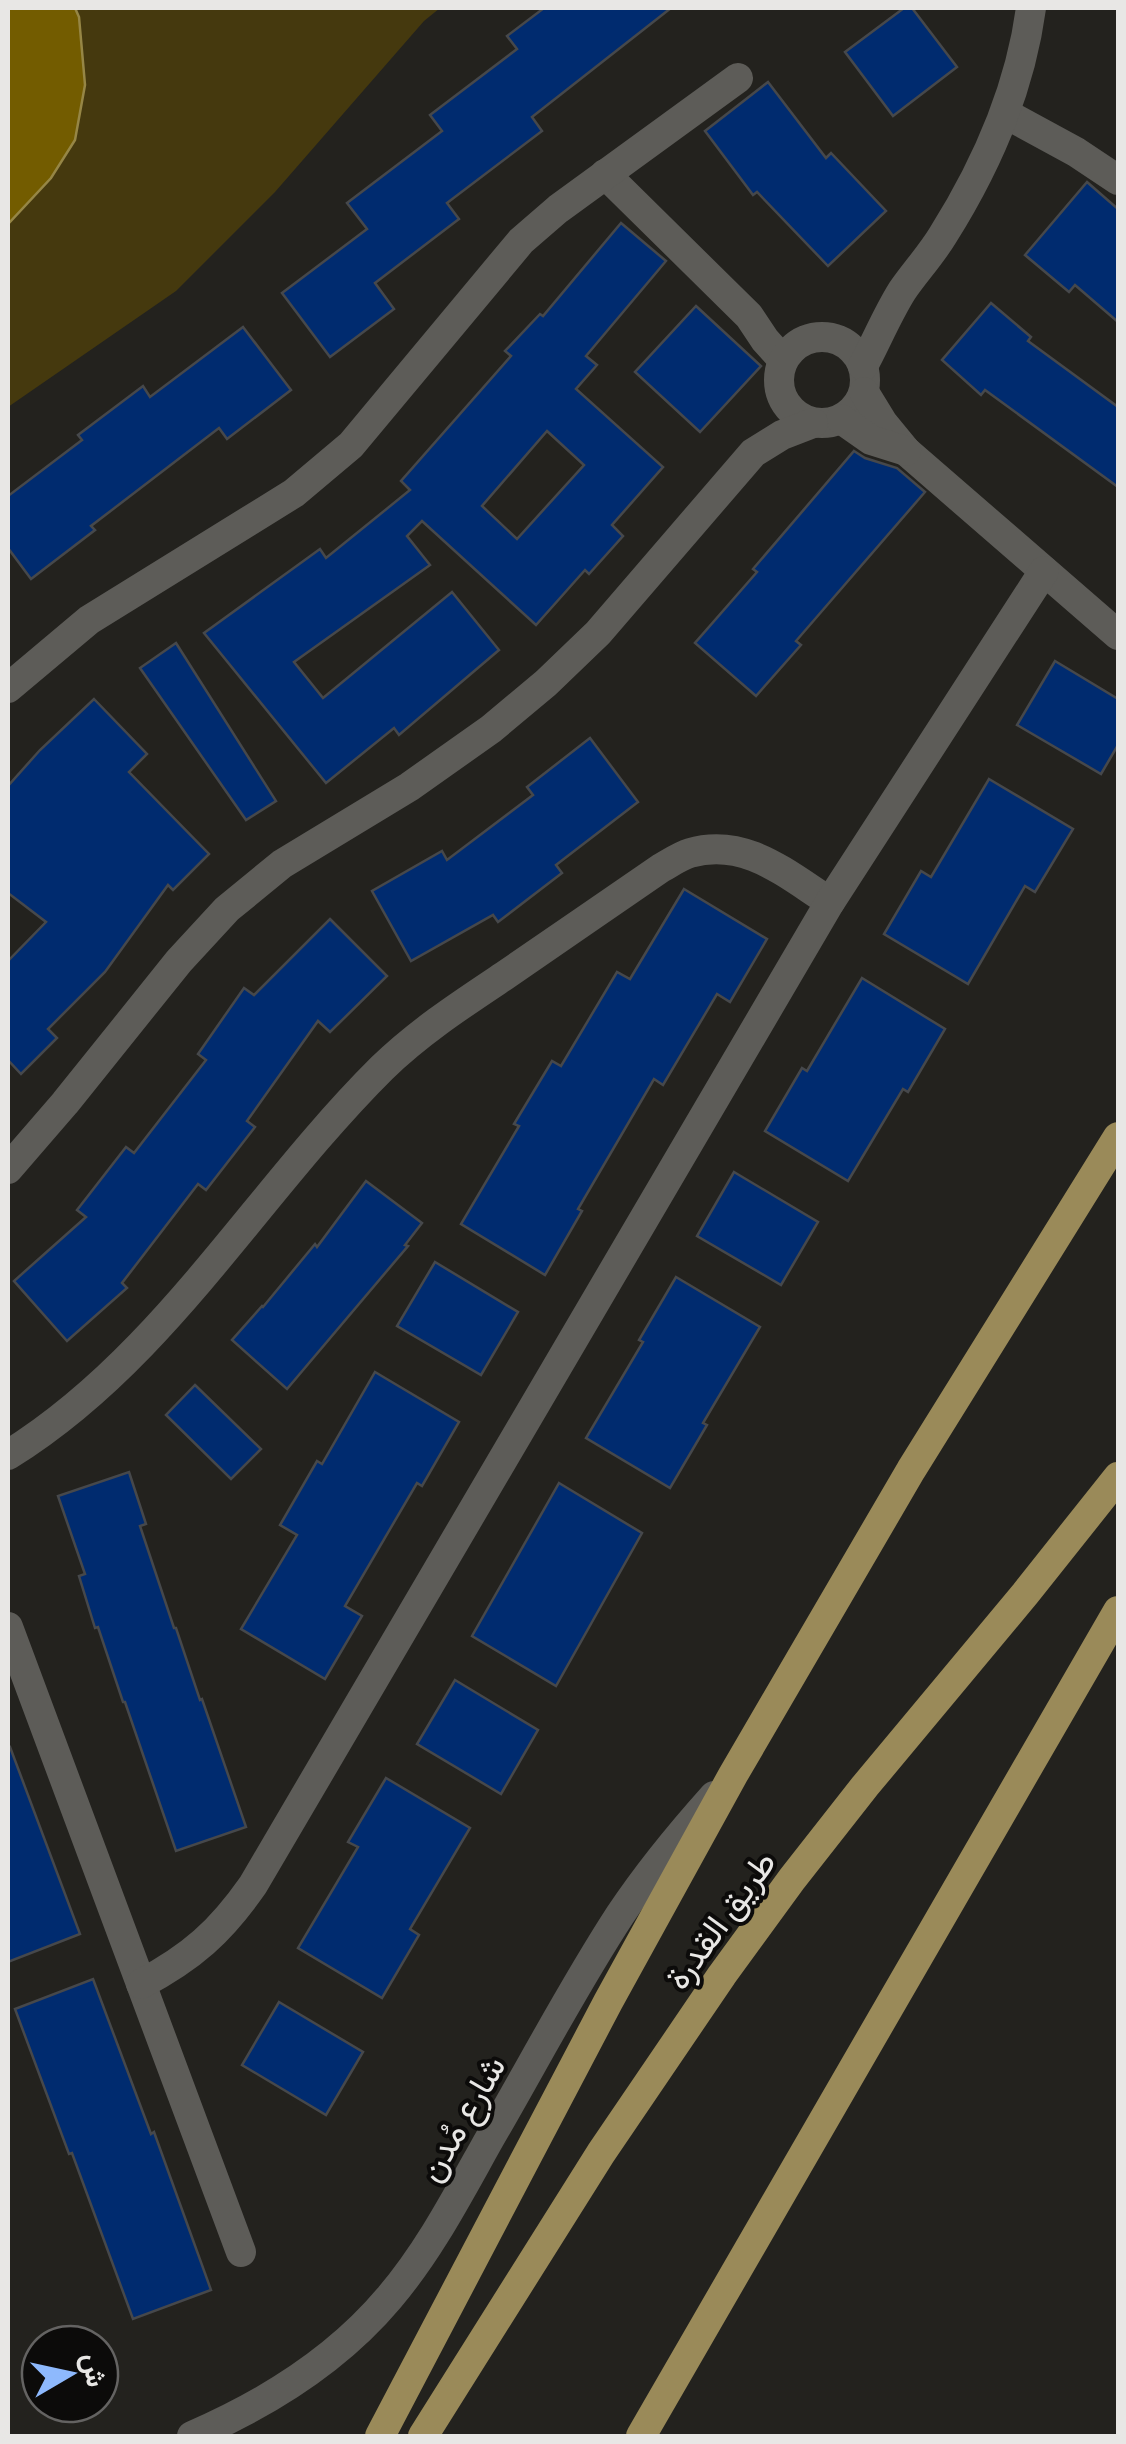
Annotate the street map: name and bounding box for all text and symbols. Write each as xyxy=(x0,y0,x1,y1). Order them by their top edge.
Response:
street label: طريق القدرة xyxy=(650,1838,786,1998)
street label: شارع مُدن xyxy=(402,2044,517,2190)
north arrow xyxy=(20,2324,120,2424)
text: ش xyxy=(73,2350,120,2390)

